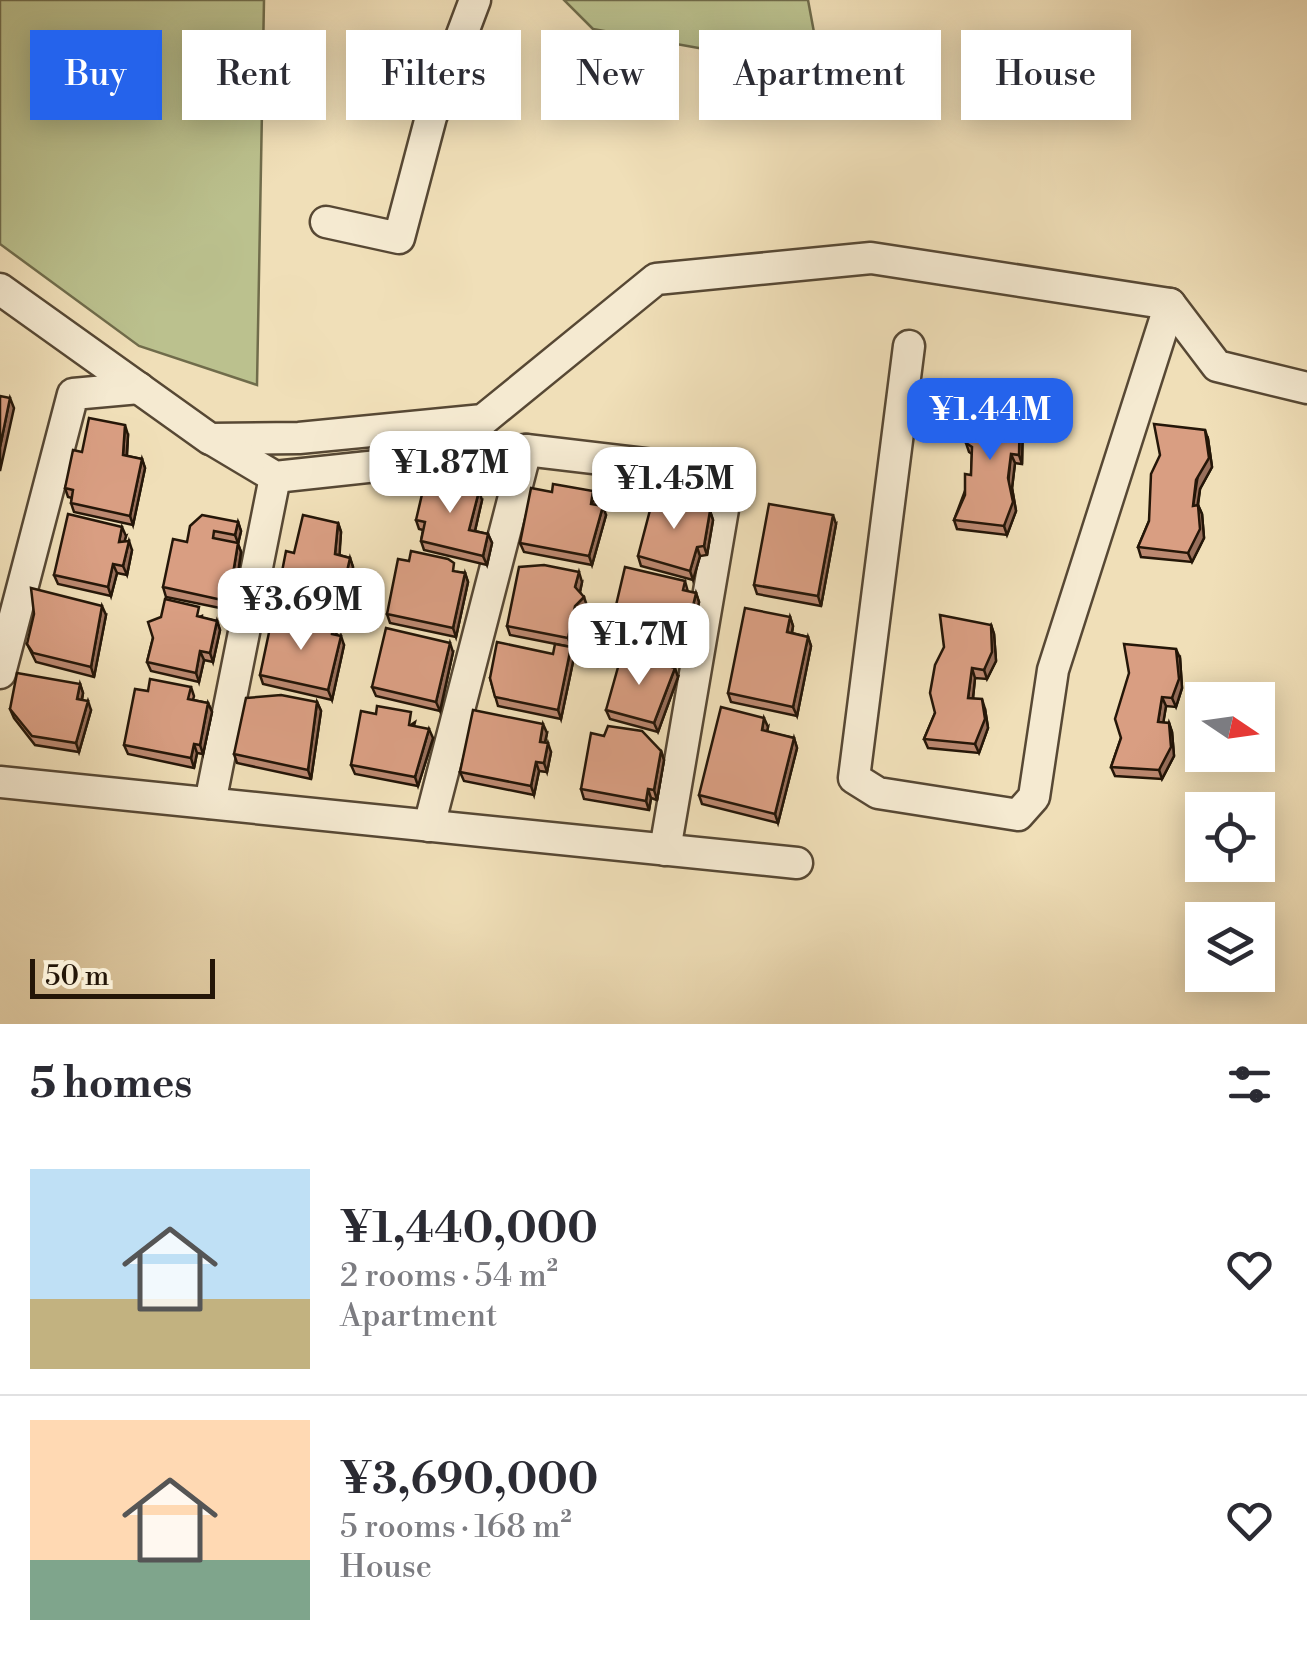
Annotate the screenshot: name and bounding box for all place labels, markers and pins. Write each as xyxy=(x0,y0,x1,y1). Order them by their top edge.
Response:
pin: ¥1.44M xyxy=(909,378,1071,463)
pin: ¥1.87M xyxy=(369,431,531,516)
pin: ¥1.45M xyxy=(593,447,755,532)
pin: ¥3.69M xyxy=(220,568,382,653)
pin: ¥1.7M xyxy=(569,603,709,688)

